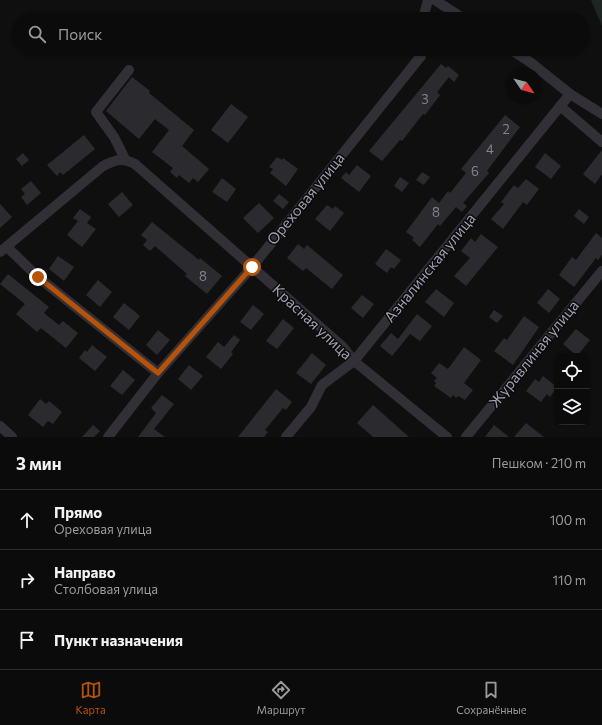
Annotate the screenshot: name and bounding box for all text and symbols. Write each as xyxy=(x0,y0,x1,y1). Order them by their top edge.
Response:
search box xyxy=(12,12,590,56)
icon: search xyxy=(26,23,48,45)
text: Поиск xyxy=(58,25,102,43)
north arrow xyxy=(506,68,542,104)
house number: 3 xyxy=(421,91,429,107)
house number: 2 xyxy=(502,121,510,137)
house number: 4 xyxy=(486,141,494,157)
street label: Ореховая улица xyxy=(263,149,348,248)
house number: 6 xyxy=(471,163,479,179)
house number: 8 xyxy=(432,204,440,220)
street label: Азналинская улица xyxy=(380,209,479,325)
route start xyxy=(243,258,261,276)
route end xyxy=(29,268,47,286)
house number: 8 xyxy=(199,268,207,284)
street label: Красная улица xyxy=(269,280,356,363)
street label: Журавлиная улица xyxy=(484,296,582,411)
map controls xyxy=(554,353,590,425)
button: locate xyxy=(554,353,590,389)
button: layers xyxy=(554,389,590,425)
text: 3 мин xyxy=(16,453,62,474)
text: Пешком · 210 m xyxy=(492,455,586,471)
text: Прямо xyxy=(54,503,102,521)
icon: ahead xyxy=(16,509,38,531)
text: 100 m xyxy=(550,512,586,528)
text: Ореховая улица xyxy=(54,521,152,537)
text: Направо xyxy=(54,563,116,581)
icon: right xyxy=(16,569,38,591)
text: 110 m xyxy=(553,572,586,588)
text: Столбовая улица xyxy=(54,581,158,597)
icon: arrive xyxy=(16,629,38,651)
text: Пункт назначения xyxy=(54,631,183,649)
tab: Карта xyxy=(75,679,106,716)
tab: Маршрут xyxy=(257,679,305,716)
tab: Сохранённые xyxy=(456,679,527,716)

